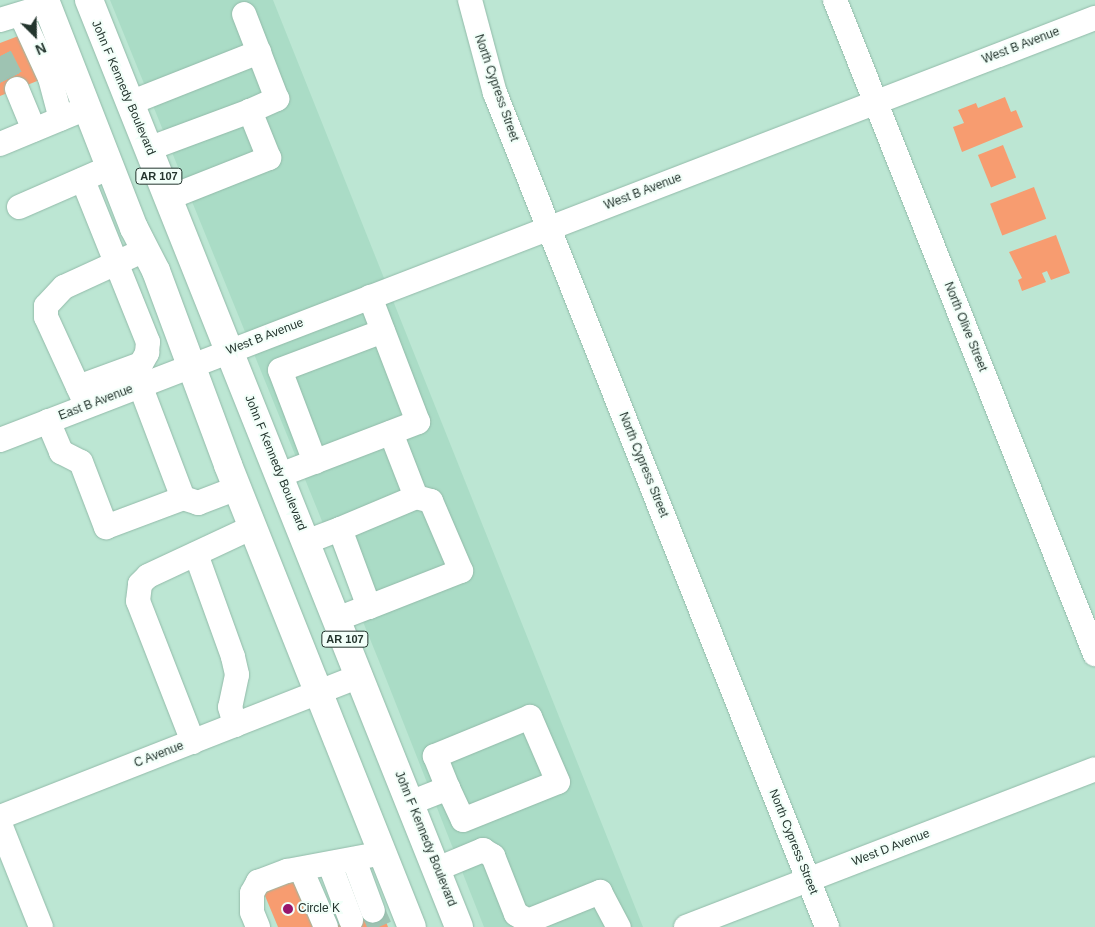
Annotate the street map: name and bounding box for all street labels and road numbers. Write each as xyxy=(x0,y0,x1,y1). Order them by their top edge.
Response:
street label: John F Kennedy Boulevard xyxy=(88,19,158,157)
street label: West B Avenue xyxy=(980,25,1062,67)
street label: North Cypress Street xyxy=(471,33,521,143)
road number: AR 107 xyxy=(135,168,183,185)
street label: West B Avenue xyxy=(602,171,684,213)
street label: North Olive Street xyxy=(940,280,990,374)
street label: West B Avenue xyxy=(224,316,306,358)
street label: East B Avenue xyxy=(56,382,136,424)
street label: John F Kennedy Boulevard xyxy=(241,393,309,533)
street label: North Cypress Street xyxy=(615,410,671,520)
road number: AR 107 xyxy=(321,630,369,648)
street label: C Avenue xyxy=(132,739,186,771)
street label: John F Kennedy Boulevard xyxy=(391,769,459,909)
street label: North Cypress Street xyxy=(765,787,821,897)
street label: West D Avenue xyxy=(850,826,932,870)

